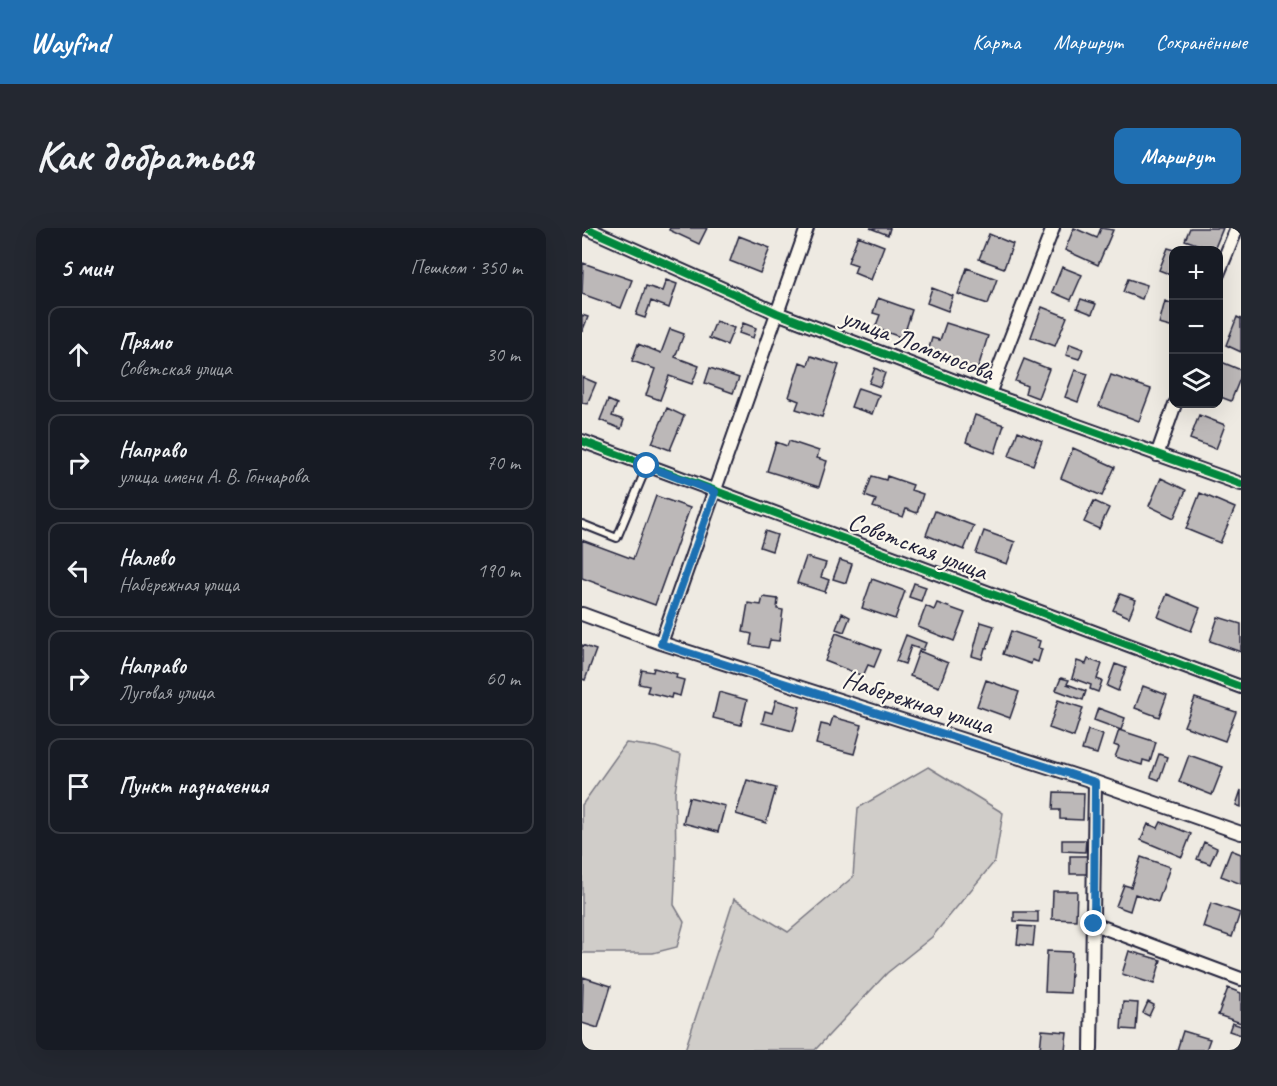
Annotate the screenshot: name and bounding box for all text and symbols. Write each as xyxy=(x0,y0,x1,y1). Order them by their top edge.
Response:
text: Wayfind xyxy=(30,25,109,60)
text: Карта xyxy=(972,29,1021,55)
text: Маршрут xyxy=(1054,29,1123,55)
text: Сохранённые xyxy=(1156,29,1247,55)
button: Маршрут xyxy=(1114,128,1241,184)
text: Как добраться xyxy=(36,130,253,183)
map controls xyxy=(1169,246,1223,408)
button: + xyxy=(1169,246,1223,300)
text: 5 мин xyxy=(60,251,112,284)
text: Пешком · 350 m xyxy=(410,255,522,280)
street label: улица Ломоносова xyxy=(835,299,1000,389)
button: − xyxy=(1169,300,1223,354)
text: Прямо xyxy=(119,328,171,356)
icon: ahead xyxy=(62,338,95,371)
text: 30 m xyxy=(486,342,520,367)
button: layers xyxy=(1169,354,1223,408)
text: Советская улица xyxy=(119,356,232,381)
text: Направо xyxy=(119,436,186,464)
icon: right xyxy=(62,446,95,479)
text: 70 m xyxy=(486,450,520,475)
route start xyxy=(633,452,659,478)
text: улица имени А. В. Гончарова xyxy=(119,464,308,489)
street label: Советская улица xyxy=(844,504,994,588)
text: Налево xyxy=(119,544,175,572)
icon: left xyxy=(62,554,95,587)
text: 190 m xyxy=(477,558,520,583)
text: Набережная улица xyxy=(119,572,239,597)
text: Направо xyxy=(119,652,186,680)
icon: right xyxy=(62,662,95,695)
street label: Набережная улица xyxy=(839,662,999,742)
text: 60 m xyxy=(486,666,520,691)
text: Луговая улица xyxy=(119,680,214,705)
icon: arrive xyxy=(62,770,95,803)
text: Пункт назначения xyxy=(119,772,268,800)
route end xyxy=(1080,910,1106,936)

